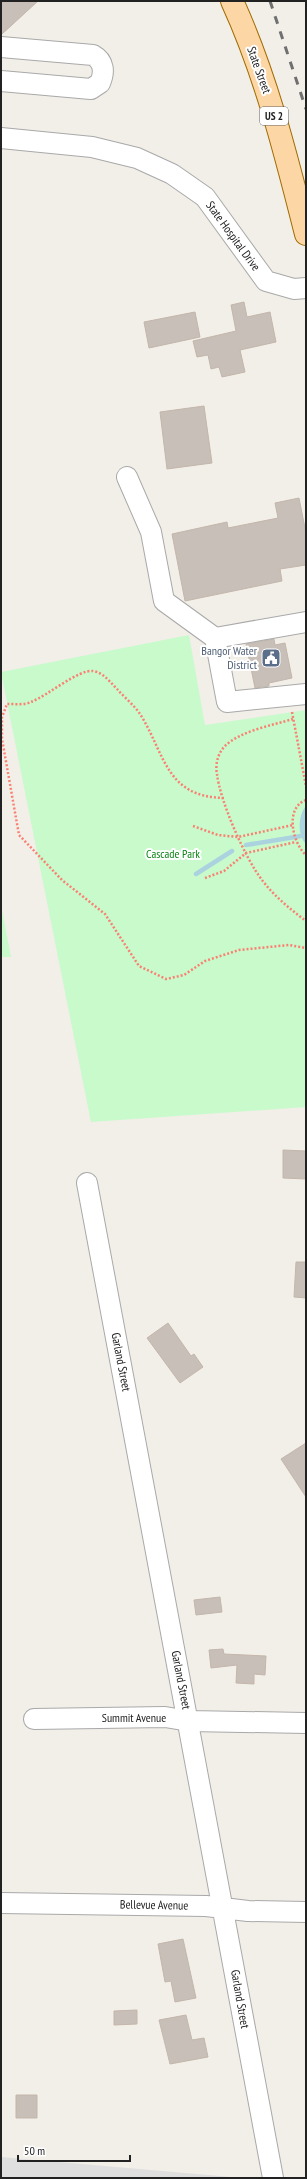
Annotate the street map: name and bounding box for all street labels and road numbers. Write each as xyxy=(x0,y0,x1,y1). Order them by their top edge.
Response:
street label: State Street xyxy=(244,44,275,96)
road number: US 2 xyxy=(260,107,288,125)
street label: State Hospital Drive xyxy=(203,198,264,274)
street label: Garland Street xyxy=(108,1331,135,1393)
street label: Garland Street xyxy=(168,1649,195,1711)
street label: Summit Avenue xyxy=(102,1710,166,1725)
street label: Bellevue Avenue xyxy=(120,1896,188,1913)
street label: Garland Street xyxy=(228,1968,253,2030)

